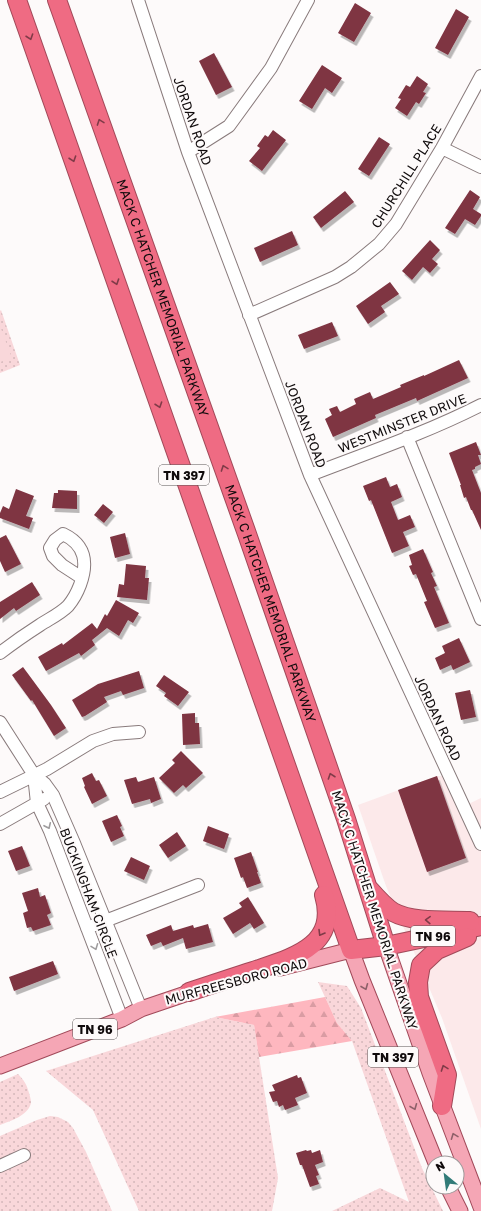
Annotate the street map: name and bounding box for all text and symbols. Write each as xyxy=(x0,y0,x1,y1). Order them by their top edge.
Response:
one-way arrow xyxy=(25,33,34,40)
street label: JORDAN ROAD xyxy=(170,75,216,167)
one-way arrow xyxy=(96,118,105,125)
street label: CHURCHILL PLACE xyxy=(368,121,444,231)
one-way arrow xyxy=(68,156,77,163)
street label: MACK C HATCHER MEMORIAL PARKWAY xyxy=(113,177,213,419)
one-way arrow xyxy=(111,278,120,285)
street label: JORDAN ROAD xyxy=(282,378,330,470)
street label: WESTMINSTER DRIVE xyxy=(336,390,468,456)
one-way arrow xyxy=(155,401,163,408)
road number: TN 397 xyxy=(159,465,209,485)
one-way arrow xyxy=(220,465,228,472)
street label: MACK C HATCHER MEMORIAL PARKWAY xyxy=(222,482,320,725)
street label: JORDAN ROAD xyxy=(411,673,465,763)
one-way arrow xyxy=(328,773,336,780)
street label: MACK C HATCHER MEMORIAL PARKWAY xyxy=(329,788,422,1032)
one-way arrow xyxy=(43,822,51,829)
street label: BUCKINGHAM CIRCLE xyxy=(57,826,121,960)
one-way arrow xyxy=(425,915,431,924)
road number: TN 96 xyxy=(411,926,455,946)
one-way arrow xyxy=(318,929,326,936)
one-way arrow xyxy=(90,944,98,951)
street label: MURFREESBORO ROAD xyxy=(163,954,309,1008)
one-way arrow xyxy=(360,982,368,990)
road number: TN 96 xyxy=(73,1019,117,1039)
road number: TN 397 xyxy=(368,1047,418,1067)
one-way arrow xyxy=(441,1065,449,1072)
one-way arrow xyxy=(409,1104,417,1111)
one-way arrow xyxy=(450,1132,458,1139)
north arrow xyxy=(425,1155,465,1195)
text: N xyxy=(433,1158,447,1174)

